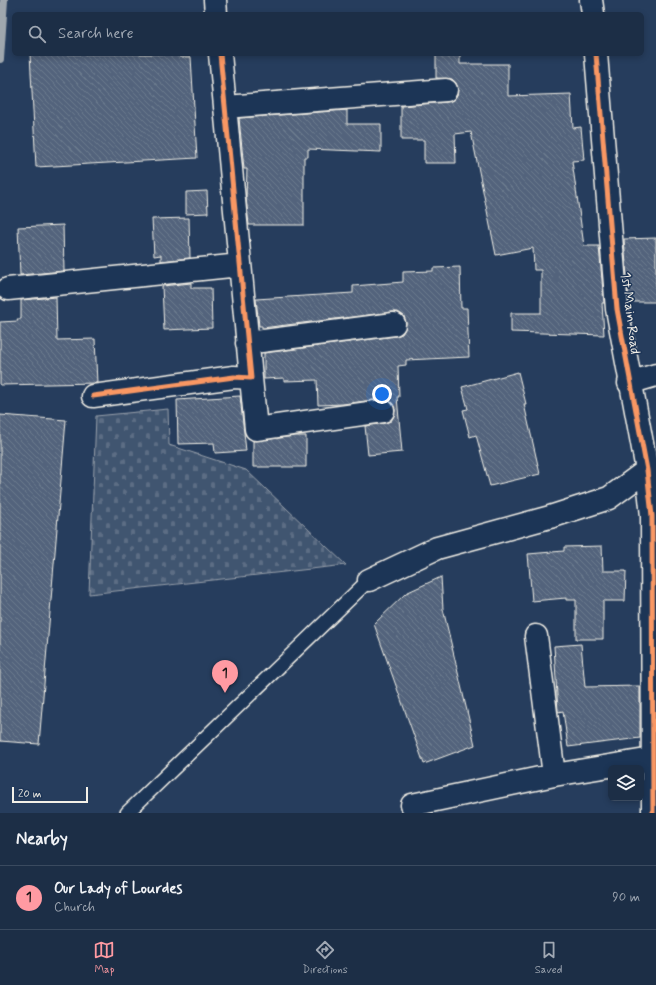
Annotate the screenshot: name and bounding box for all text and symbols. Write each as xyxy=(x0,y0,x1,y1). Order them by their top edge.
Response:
search box xyxy=(12,12,644,56)
icon: search xyxy=(26,23,48,45)
text: Search here xyxy=(58,24,134,44)
street label: 1st Main Road xyxy=(616,271,644,355)
your location xyxy=(372,384,392,404)
pin: 1 xyxy=(212,660,238,693)
map controls xyxy=(608,765,644,801)
button: layers xyxy=(608,765,644,801)
scale bar xyxy=(12,785,88,804)
text: 20 m xyxy=(18,787,41,801)
text: Nearby xyxy=(16,828,68,850)
text: Our Lady of Lourdes xyxy=(54,879,183,899)
text: 1 xyxy=(26,889,32,906)
text: 90 m xyxy=(612,889,640,906)
text: Church xyxy=(54,899,95,916)
tab: Map xyxy=(93,939,115,977)
tab: Directions xyxy=(302,939,348,977)
tab: Saved xyxy=(535,939,562,977)

